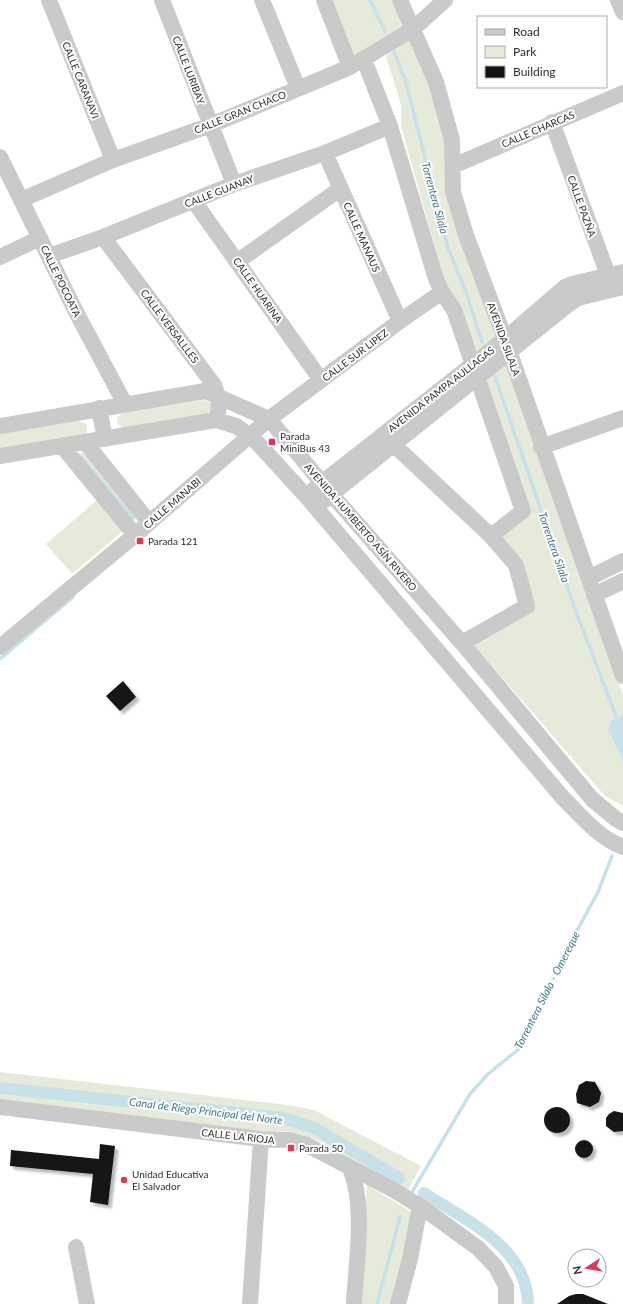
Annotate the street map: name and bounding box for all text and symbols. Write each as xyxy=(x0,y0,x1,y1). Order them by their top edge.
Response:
legend xyxy=(477,16,607,88)
text: Road xyxy=(513,24,540,39)
street label: CALLE LURIBAY xyxy=(170,34,208,106)
street label: CALLE CARANAVI xyxy=(60,40,102,120)
text: Park xyxy=(513,44,537,59)
text: Building xyxy=(513,64,556,79)
street label: CALLE GRAN CHACO xyxy=(192,88,288,136)
street label: CALLE CHARCAS xyxy=(500,108,576,150)
water label: Torrentera Silala xyxy=(420,161,451,236)
street label: CALLE GUANAY xyxy=(183,172,256,210)
street label: CALLE PAZÑA xyxy=(565,174,599,239)
street label: CALLE MANAUS xyxy=(341,200,383,274)
street label: CALLE POCOATA xyxy=(38,243,84,319)
street label: CALLE HUARINA xyxy=(231,255,285,325)
street label: CALLE VERSALLLES xyxy=(138,287,202,365)
street label: AVENIDA SILALA xyxy=(485,300,523,378)
street label: CALLE SUR LIPEZ xyxy=(320,326,390,384)
street label: AVENIDA PAMPA AULLAGAS xyxy=(385,344,497,434)
place label: Parada MiniBus 43 xyxy=(280,430,330,454)
marker: Parada MiniBus 43 xyxy=(267,437,277,447)
street label: AVENIDA HUMBERTO ASÍN RIVERO xyxy=(302,461,420,593)
street label: CALLE MANABI xyxy=(141,475,203,531)
water label: Torrentera Silala xyxy=(536,510,573,584)
place label: Parada 121 xyxy=(148,535,198,547)
marker: Parada 121 xyxy=(135,536,145,546)
water label: Torrentera Silala - Omereque xyxy=(511,929,582,1051)
water label: Canal de Riego Principal del Norte xyxy=(128,1095,284,1126)
street label: CALLE LA RIOJA xyxy=(201,1126,276,1146)
place label: Parada 50 xyxy=(299,1142,343,1154)
marker: Parada 50 xyxy=(286,1143,296,1153)
place label: Unidad Educativa El Salvador xyxy=(132,1168,209,1192)
marker: Unidad Educativa El Salvador xyxy=(119,1175,129,1185)
north arrow xyxy=(567,1248,607,1288)
text: N xyxy=(569,1265,584,1276)

